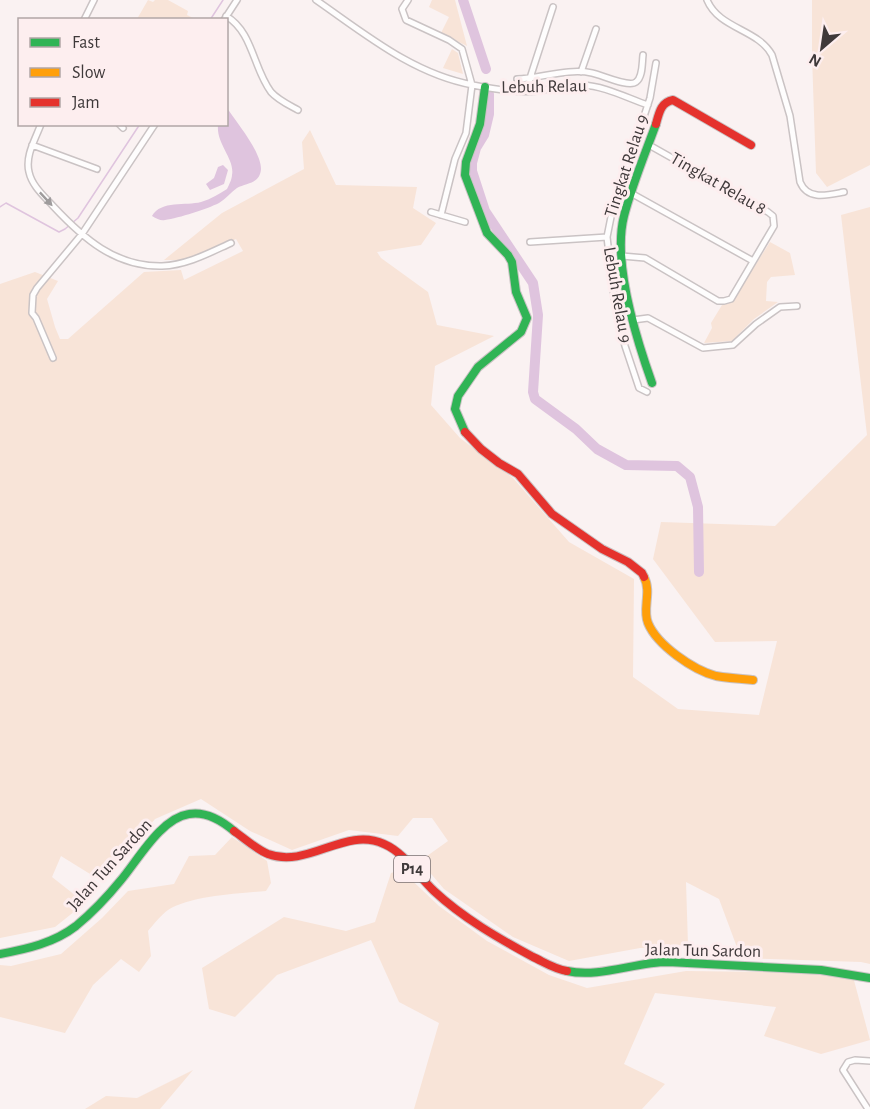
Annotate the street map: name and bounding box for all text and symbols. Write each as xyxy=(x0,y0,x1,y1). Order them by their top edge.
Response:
legend xyxy=(18,18,228,126)
north arrow xyxy=(792,18,852,78)
text: Fast xyxy=(72,34,100,52)
text: N xyxy=(806,51,824,70)
text: Slow xyxy=(72,64,105,82)
street label: Lebuh Relau xyxy=(501,77,587,97)
text: Jam xyxy=(72,94,100,112)
street label: Tingkat Relau 9 xyxy=(602,112,652,220)
street label: Tingkat Relau 8 xyxy=(667,149,769,219)
one-way arrow xyxy=(39,191,53,205)
street label: Lebuh Relau 9 xyxy=(600,246,634,344)
street label: Jalan Tun Sardon xyxy=(64,816,156,914)
road number: P14 xyxy=(394,856,430,882)
street label: Jalan Tun Sardon xyxy=(645,941,761,961)

